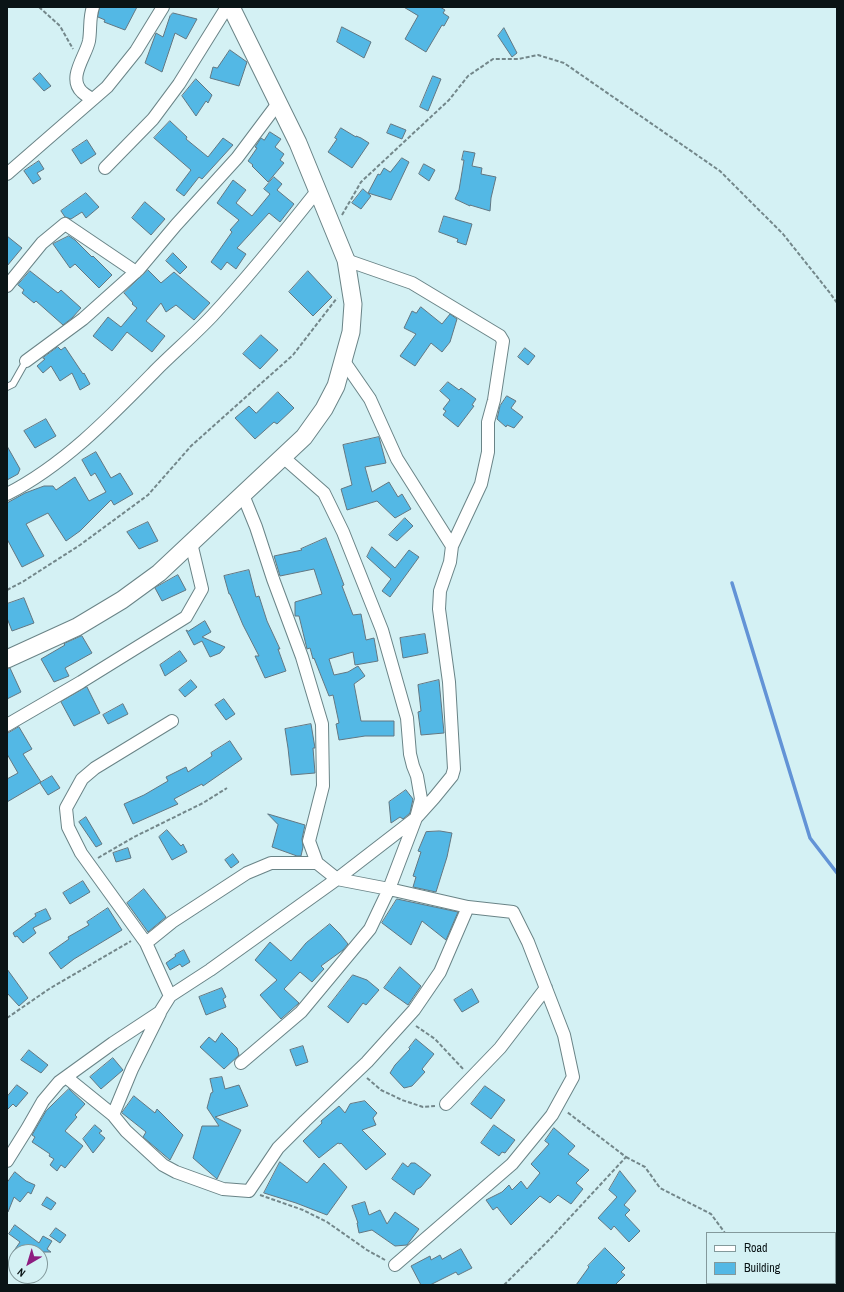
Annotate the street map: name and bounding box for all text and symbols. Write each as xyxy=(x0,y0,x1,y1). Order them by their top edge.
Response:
legend xyxy=(706,1232,836,1284)
text: Road xyxy=(744,1240,768,1256)
north arrow xyxy=(8,1244,48,1284)
text: Building xyxy=(744,1260,780,1276)
text: N xyxy=(14,1265,28,1280)

